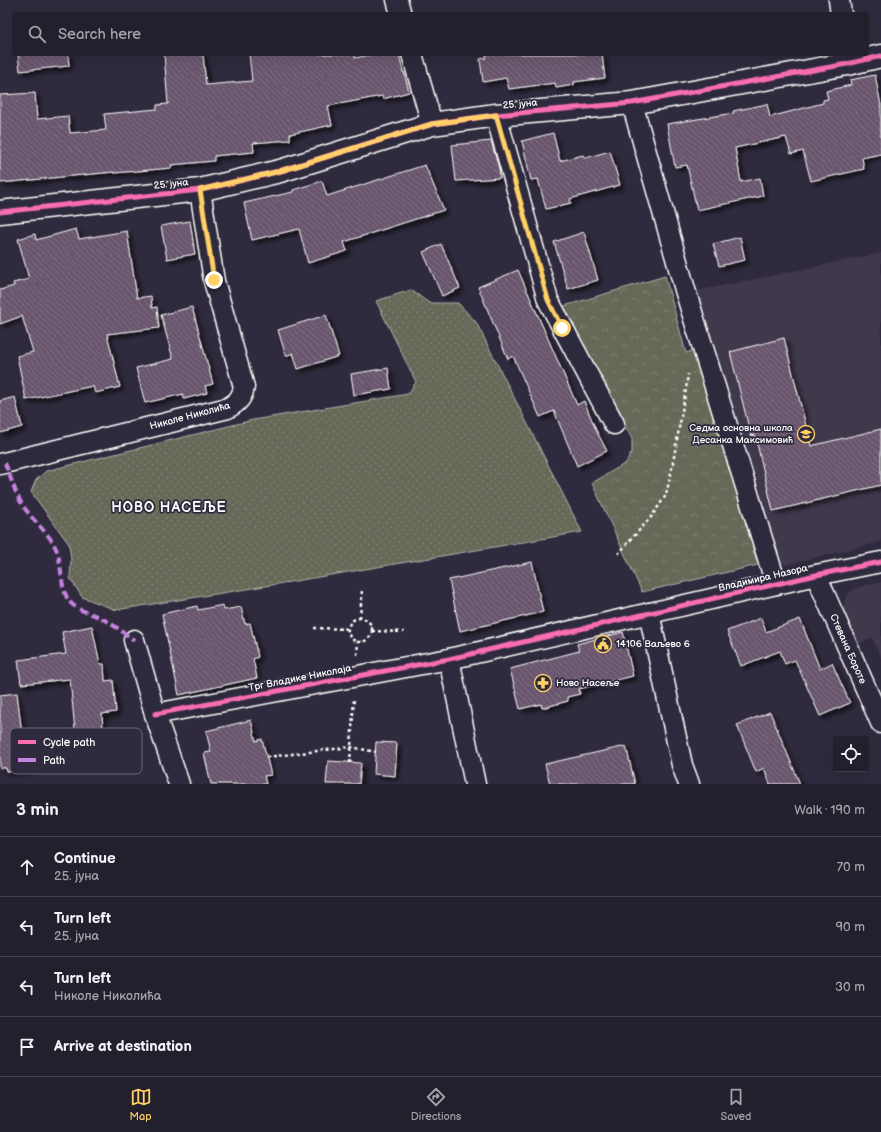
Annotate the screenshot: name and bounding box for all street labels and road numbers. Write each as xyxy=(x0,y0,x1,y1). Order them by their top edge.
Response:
street label: 25. јуна xyxy=(502,97,538,111)
street label: 25. јуна xyxy=(153,176,189,192)
street label: Николе Николића xyxy=(149,399,232,432)
street label: Владимира Назора xyxy=(717,562,809,594)
street label: Стевана Бороте xyxy=(827,612,869,686)
street label: Трг Владике Николаја xyxy=(248,662,352,694)

